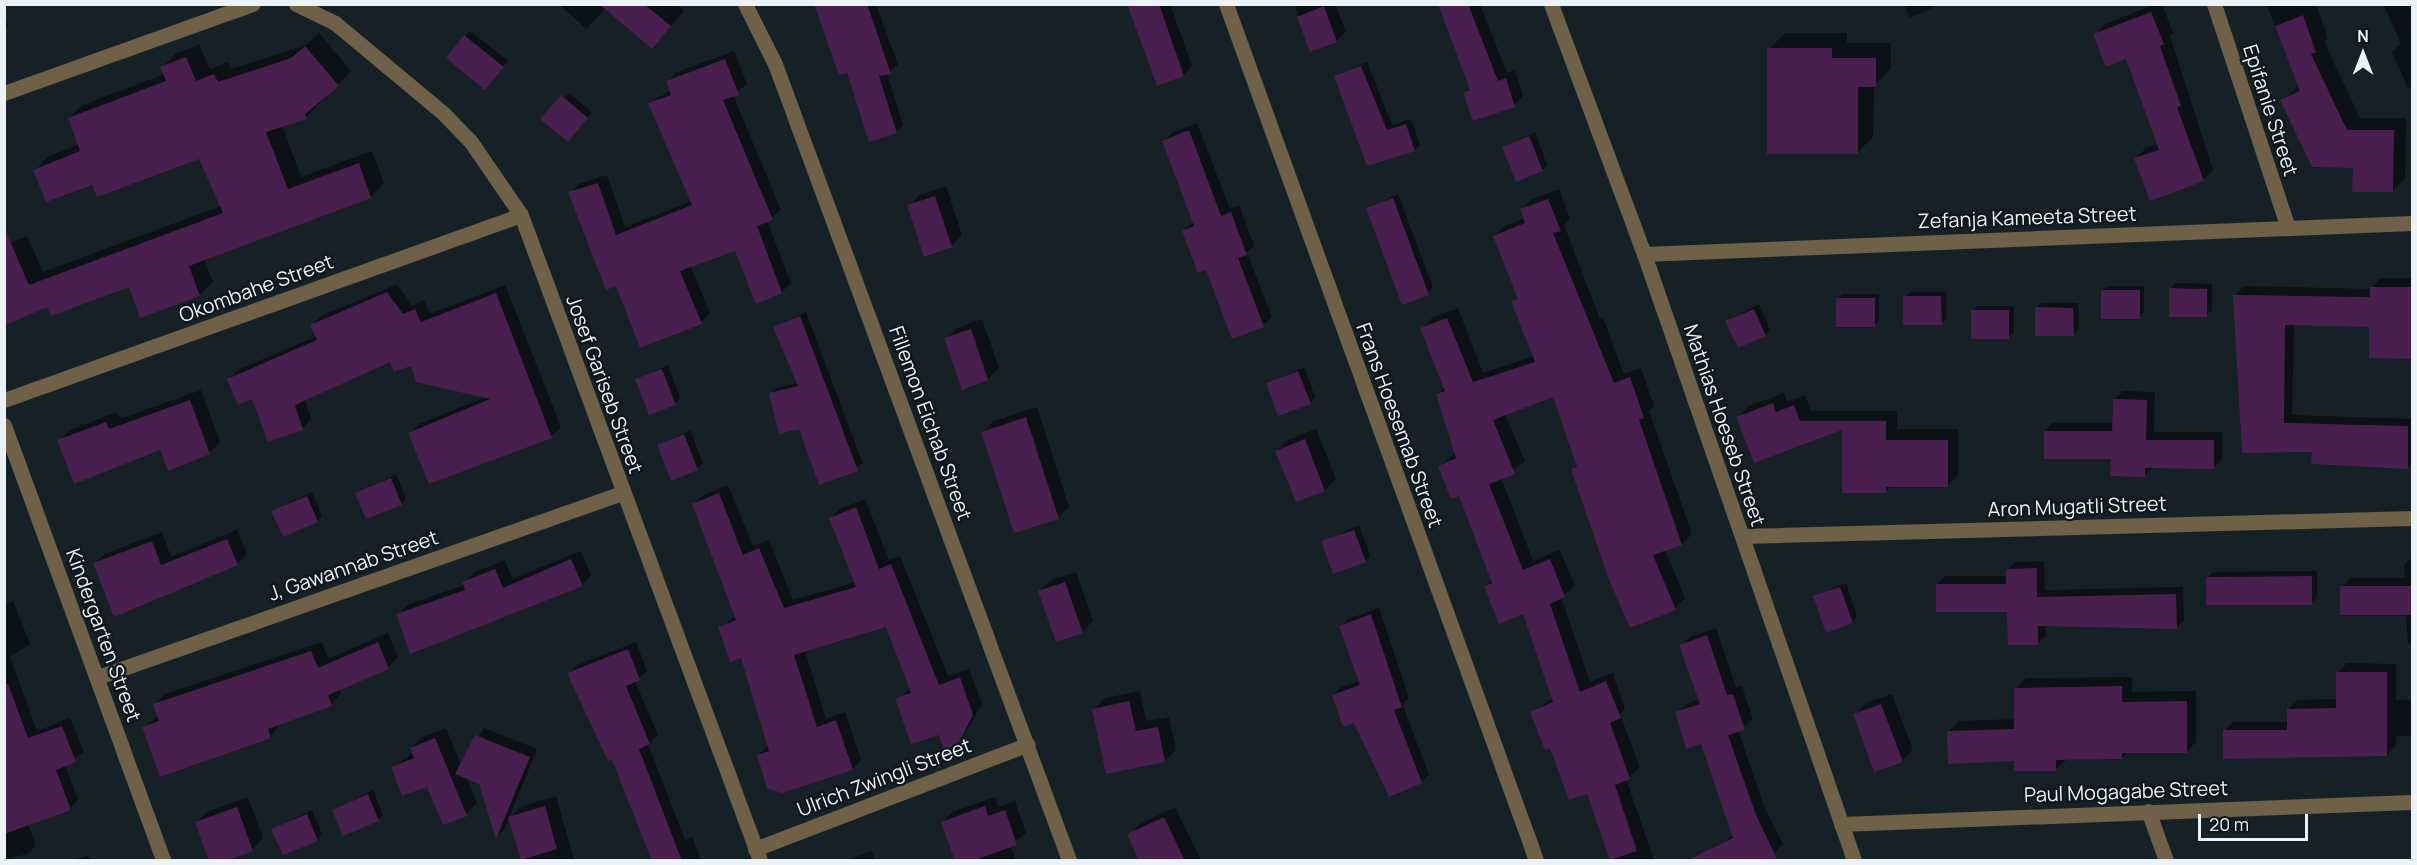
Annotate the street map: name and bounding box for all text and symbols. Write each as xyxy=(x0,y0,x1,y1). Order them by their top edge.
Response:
north arrow xyxy=(2333,24,2393,84)
text: N xyxy=(2357,25,2369,47)
street label: Epifanie Street xyxy=(2238,41,2304,179)
street label: Zefanja Kameeta Street xyxy=(1917,201,2137,233)
street label: Okombahe Street xyxy=(176,249,336,327)
street label: Josef Gariseb Street xyxy=(562,291,648,477)
street label: Frans Hoesemab Street xyxy=(1352,319,1448,531)
street label: Mathias Hoeseb Street xyxy=(1679,321,1771,529)
street label: Fillemon Eichab Street xyxy=(885,323,977,523)
street label: Aron Mugatli Street xyxy=(1987,491,2167,521)
street label: J, Gawannab Street xyxy=(265,525,441,605)
street label: Kindergarten Street xyxy=(62,545,146,725)
street label: Ulrich Zwingli Street xyxy=(794,733,974,821)
street label: Paul Mogagabe Street xyxy=(2024,775,2228,807)
scale bar xyxy=(2201,802,2310,840)
text: 20 m xyxy=(2209,812,2249,836)

